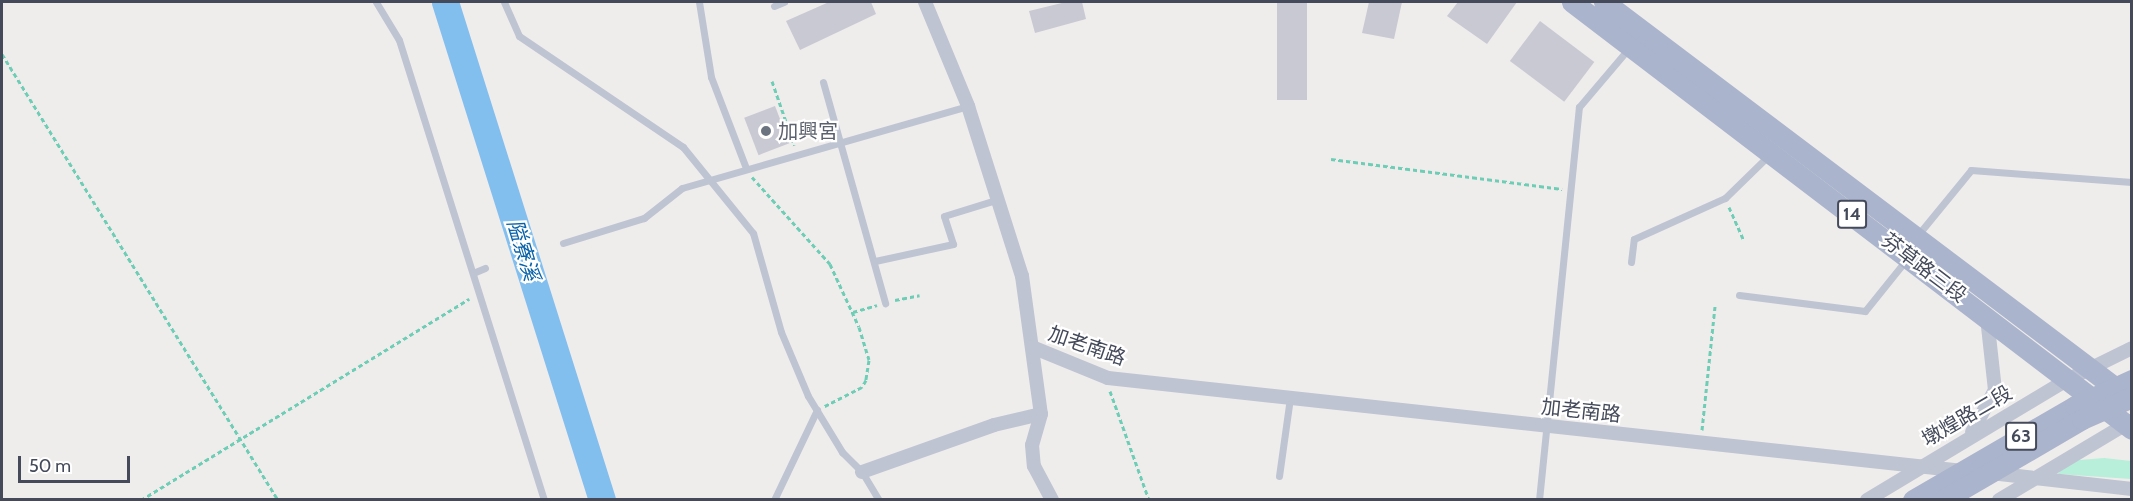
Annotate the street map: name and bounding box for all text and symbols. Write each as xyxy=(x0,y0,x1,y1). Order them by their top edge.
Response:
place label: 加興宮 xyxy=(778,119,838,143)
marker: 加興宮 xyxy=(759,124,773,138)
road number: 14 xyxy=(1837,199,1867,229)
water label: 隘寮溪 xyxy=(502,216,544,284)
street label: 芬草路三段 xyxy=(1877,228,1971,308)
street label: 加老南路 xyxy=(1045,322,1129,370)
street label: 墩煌路二段 xyxy=(1918,381,2016,451)
street label: 加老南路 xyxy=(1540,395,1622,427)
road number: 63 xyxy=(2004,421,2038,451)
scale bar xyxy=(21,444,134,482)
text: 50 m xyxy=(29,455,71,477)

